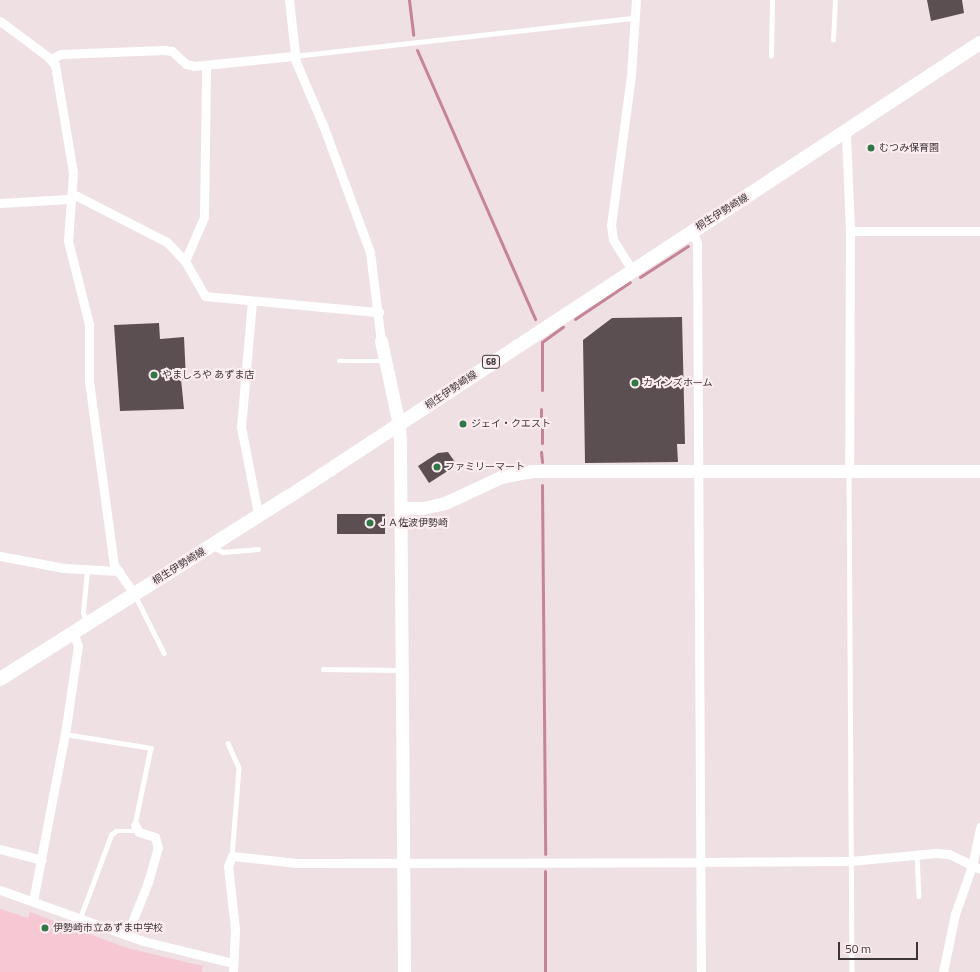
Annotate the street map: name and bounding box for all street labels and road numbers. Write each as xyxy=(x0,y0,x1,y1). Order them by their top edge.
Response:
street label: 桐生伊勢崎線 xyxy=(693,191,751,233)
road number: 68 xyxy=(481,355,501,369)
street label: 桐生伊勢崎線 xyxy=(423,368,479,412)
street label: 桐生伊勢崎線 xyxy=(150,545,208,587)

